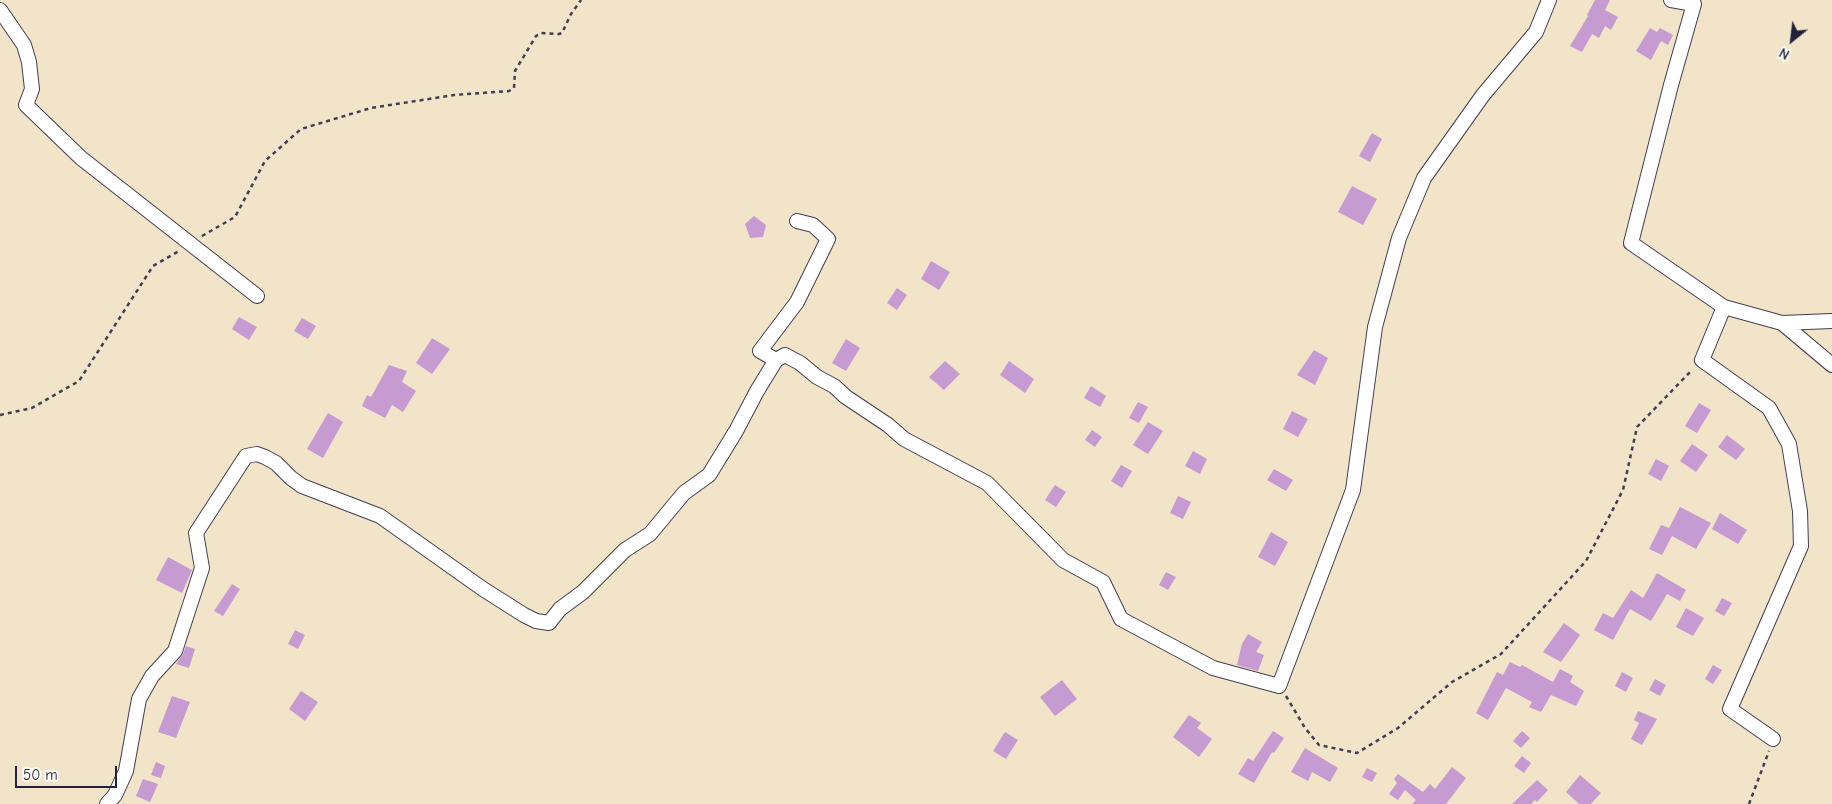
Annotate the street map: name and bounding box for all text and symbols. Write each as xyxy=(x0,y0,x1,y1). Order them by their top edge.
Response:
north arrow xyxy=(1767,15,1817,65)
text: N xyxy=(1776,44,1793,63)
scale bar xyxy=(18,756,120,788)
text: 50 m xyxy=(23,766,58,784)

